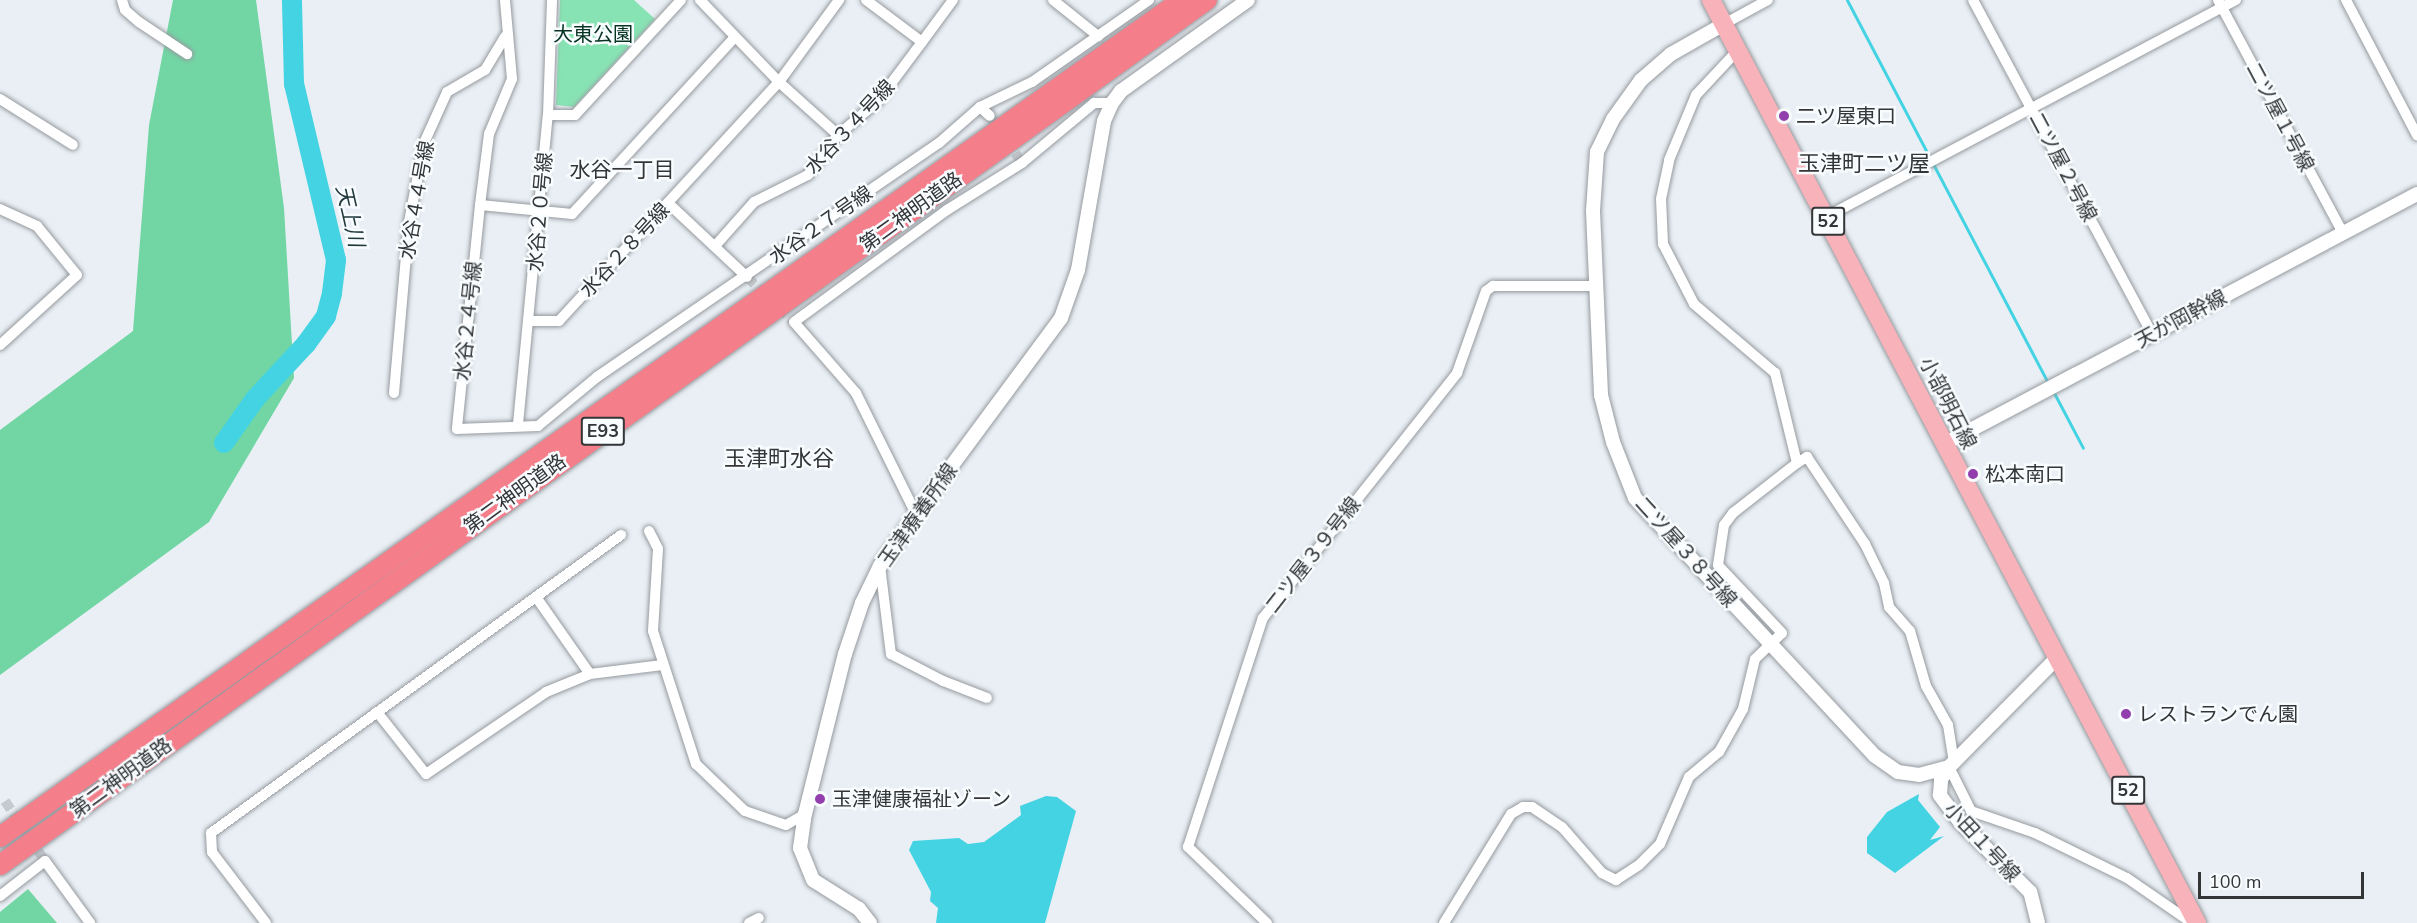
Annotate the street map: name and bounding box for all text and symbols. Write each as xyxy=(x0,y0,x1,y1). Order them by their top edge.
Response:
park label: 大東公園 xyxy=(553,22,633,46)
street label: 二ツ屋１号線 xyxy=(2241,58,2319,176)
street label: 水谷３４号線 xyxy=(800,75,900,179)
place label: 二ツ屋東口 xyxy=(1796,104,1896,128)
street label: 二ツ屋２号線 xyxy=(2024,108,2102,226)
marker: 二ツ屋東口 xyxy=(1777,109,1791,123)
street label: 水谷４４号線 xyxy=(395,139,439,261)
street label: 水谷２０号線 xyxy=(523,151,557,273)
district label: 玉津町二ツ屋 xyxy=(1798,152,1930,178)
district label: 水谷一丁目 xyxy=(570,157,674,183)
street label: 第二神明道路 xyxy=(855,167,967,257)
street label: 水谷２７号線 xyxy=(765,181,877,269)
water label: 天上川 xyxy=(331,182,369,250)
street label: 水谷２８号線 xyxy=(575,198,675,302)
road number: 52 xyxy=(1810,206,1846,236)
street label: 水谷２４号線 xyxy=(450,260,486,382)
street label: 天が岡幹線 xyxy=(2131,285,2231,353)
street label: 小部明石線 xyxy=(1915,353,1981,453)
road number: E93 xyxy=(580,416,626,446)
district label: 玉津町水谷 xyxy=(724,447,834,473)
street label: 第二神明道路 xyxy=(459,449,571,539)
street label: 玉津療養所線 xyxy=(874,459,962,571)
place label: 松本南口 xyxy=(1985,462,2065,486)
marker: 松本南口 xyxy=(1966,467,1980,481)
street label: 二ツ屋３９号線 xyxy=(1260,492,1366,618)
street label: 二ツ屋３８号線 xyxy=(1630,492,1742,612)
place label: レストランでん園 xyxy=(2138,702,2298,726)
marker: レストランでん園 xyxy=(2119,707,2133,721)
street label: 第二神明道路 xyxy=(65,733,177,823)
road number: 52 xyxy=(2110,775,2146,805)
place label: 玉津健康福祉ゾーン xyxy=(832,787,1012,811)
marker: 玉津健康福祉ゾーン xyxy=(813,792,827,806)
street label: 小田１号線 xyxy=(1939,797,2025,887)
scale bar xyxy=(2201,860,2368,898)
text: 100 m xyxy=(2209,870,2261,894)

